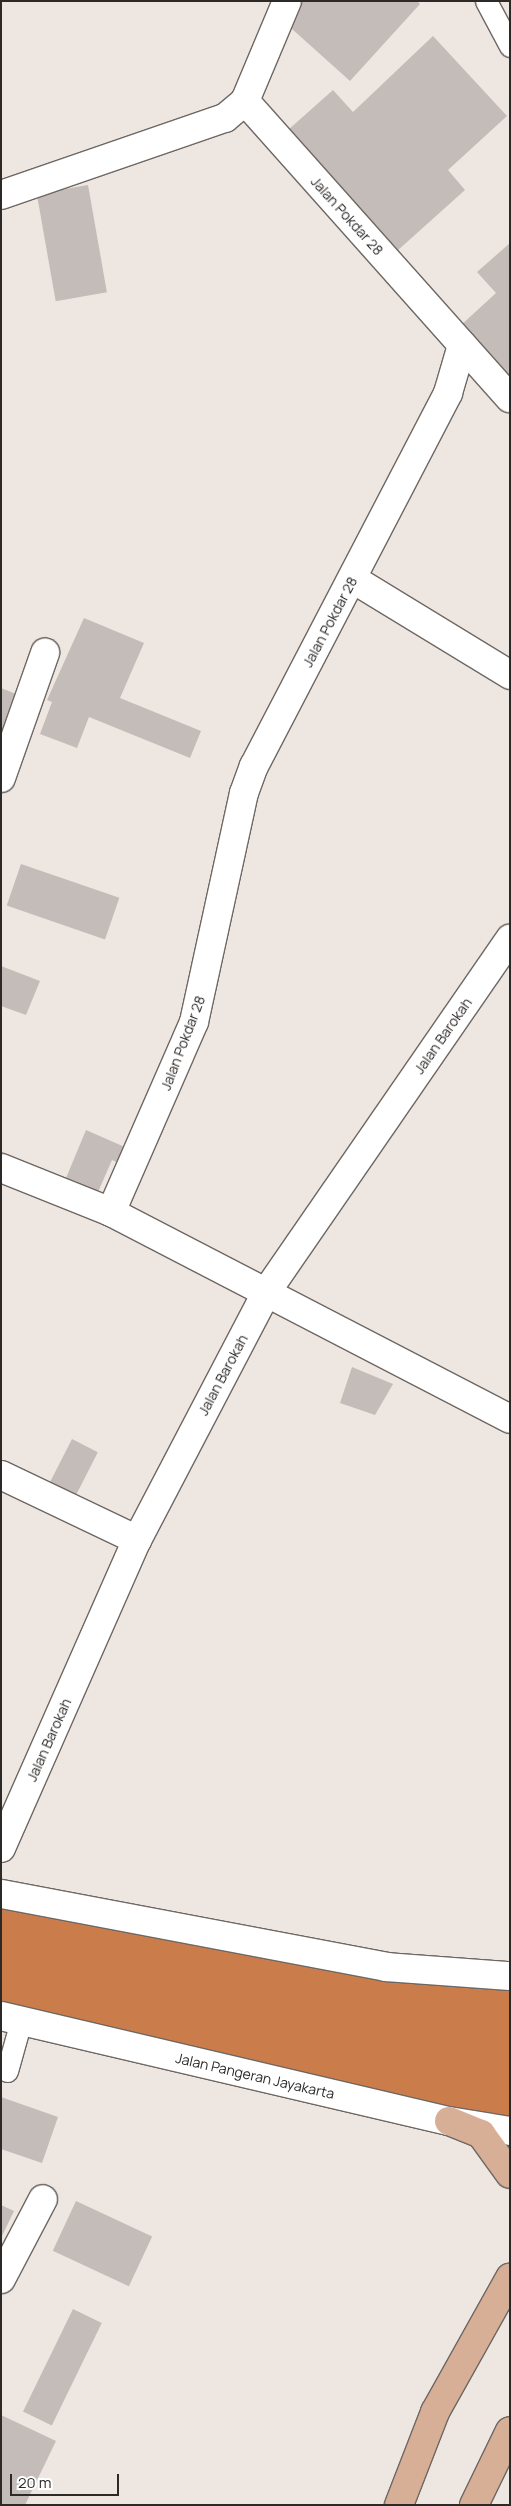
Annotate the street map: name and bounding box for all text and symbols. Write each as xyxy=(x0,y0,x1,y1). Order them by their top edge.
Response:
street label: Jalan Pokdar 28 xyxy=(307,173,387,259)
street label: Jalan Pokdar 28 xyxy=(299,574,361,670)
street label: Jalan Pokdar 28 xyxy=(157,993,209,1093)
street label: Jalan Barokah xyxy=(411,995,475,1077)
street label: Jalan Barokah xyxy=(195,1332,251,1418)
street label: Jalan Barokah xyxy=(23,1696,75,1784)
street label: Jalan Pangeran Jayakarta xyxy=(174,2050,336,2102)
scale bar xyxy=(12,2464,121,2496)
text: 20 m xyxy=(18,2472,51,2493)

